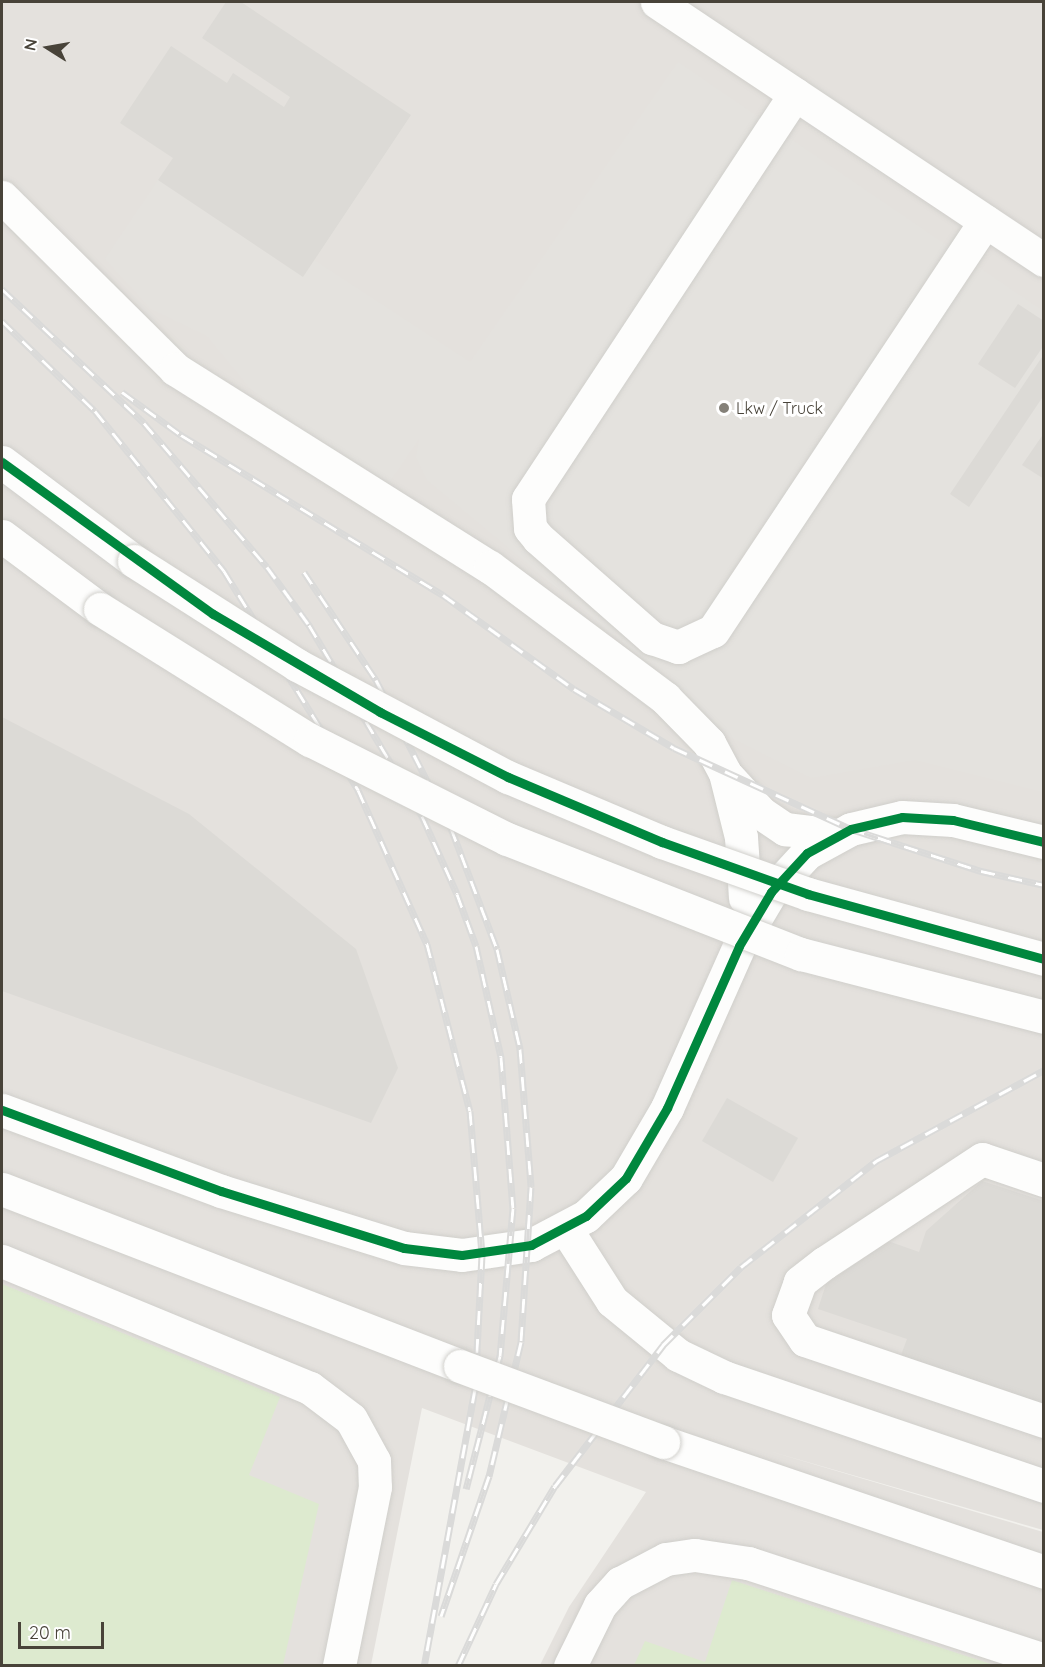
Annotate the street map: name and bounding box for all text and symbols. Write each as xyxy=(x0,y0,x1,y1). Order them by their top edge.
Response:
north arrow xyxy=(18,18,78,78)
text: N xyxy=(19,37,41,52)
place label: Lkw / Truck xyxy=(736,398,823,418)
marker: Lkw / Truck xyxy=(717,401,731,415)
scale bar xyxy=(21,1610,106,1648)
text: 20 m xyxy=(29,1621,71,1644)

